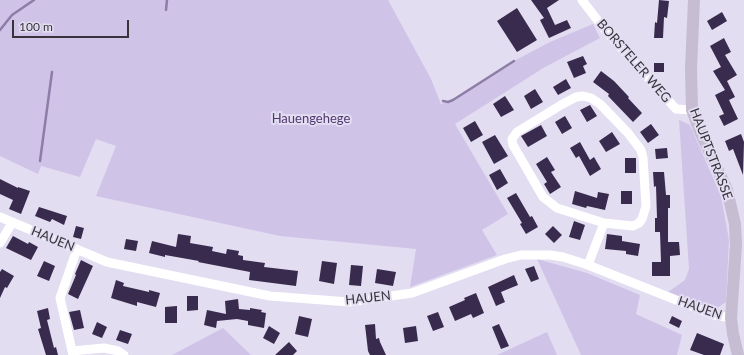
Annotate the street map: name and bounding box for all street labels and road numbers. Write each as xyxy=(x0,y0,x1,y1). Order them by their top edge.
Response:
street label: BORSTELER WEG xyxy=(594,16,674,106)
street label: HAUPTSTRASSE xyxy=(686,106,736,202)
street label: HAUEN xyxy=(29,223,77,255)
street label: HAUEN xyxy=(345,288,391,308)
street label: HAUEN xyxy=(676,293,724,323)

